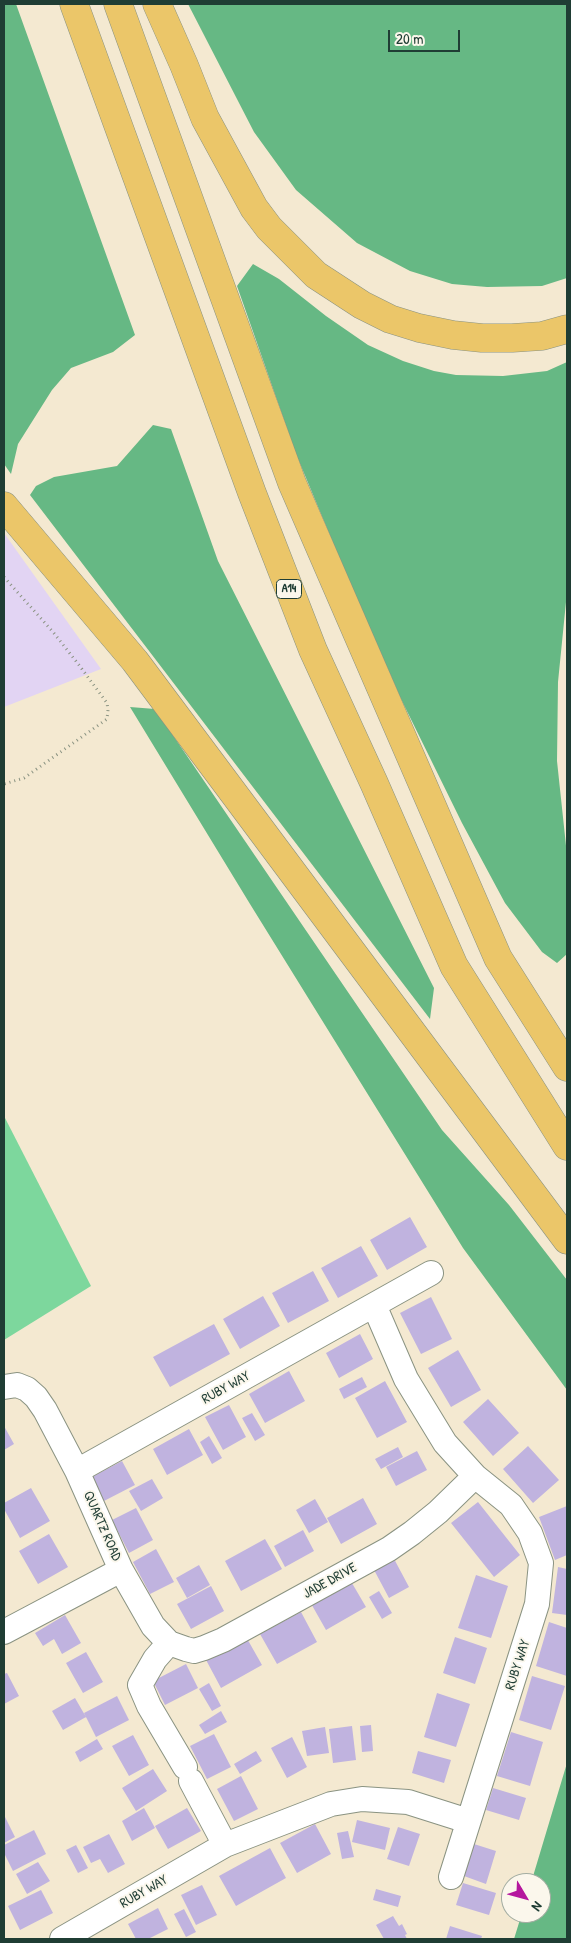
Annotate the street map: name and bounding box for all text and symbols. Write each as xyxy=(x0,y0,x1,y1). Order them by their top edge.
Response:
scale bar xyxy=(391,20,464,52)
text: 20 m xyxy=(396,28,423,49)
road number: A14 xyxy=(276,580,302,598)
street label: RUBY WAY xyxy=(199,1368,253,1408)
street label: QUARTZ ROAD xyxy=(79,1489,125,1563)
street label: JADE DRIVE xyxy=(300,1559,360,1603)
street label: RUBY WAY xyxy=(502,1638,534,1692)
street label: RUBY WAY xyxy=(117,1872,171,1912)
north arrow xyxy=(501,1873,551,1923)
text: N xyxy=(528,1898,547,1915)

